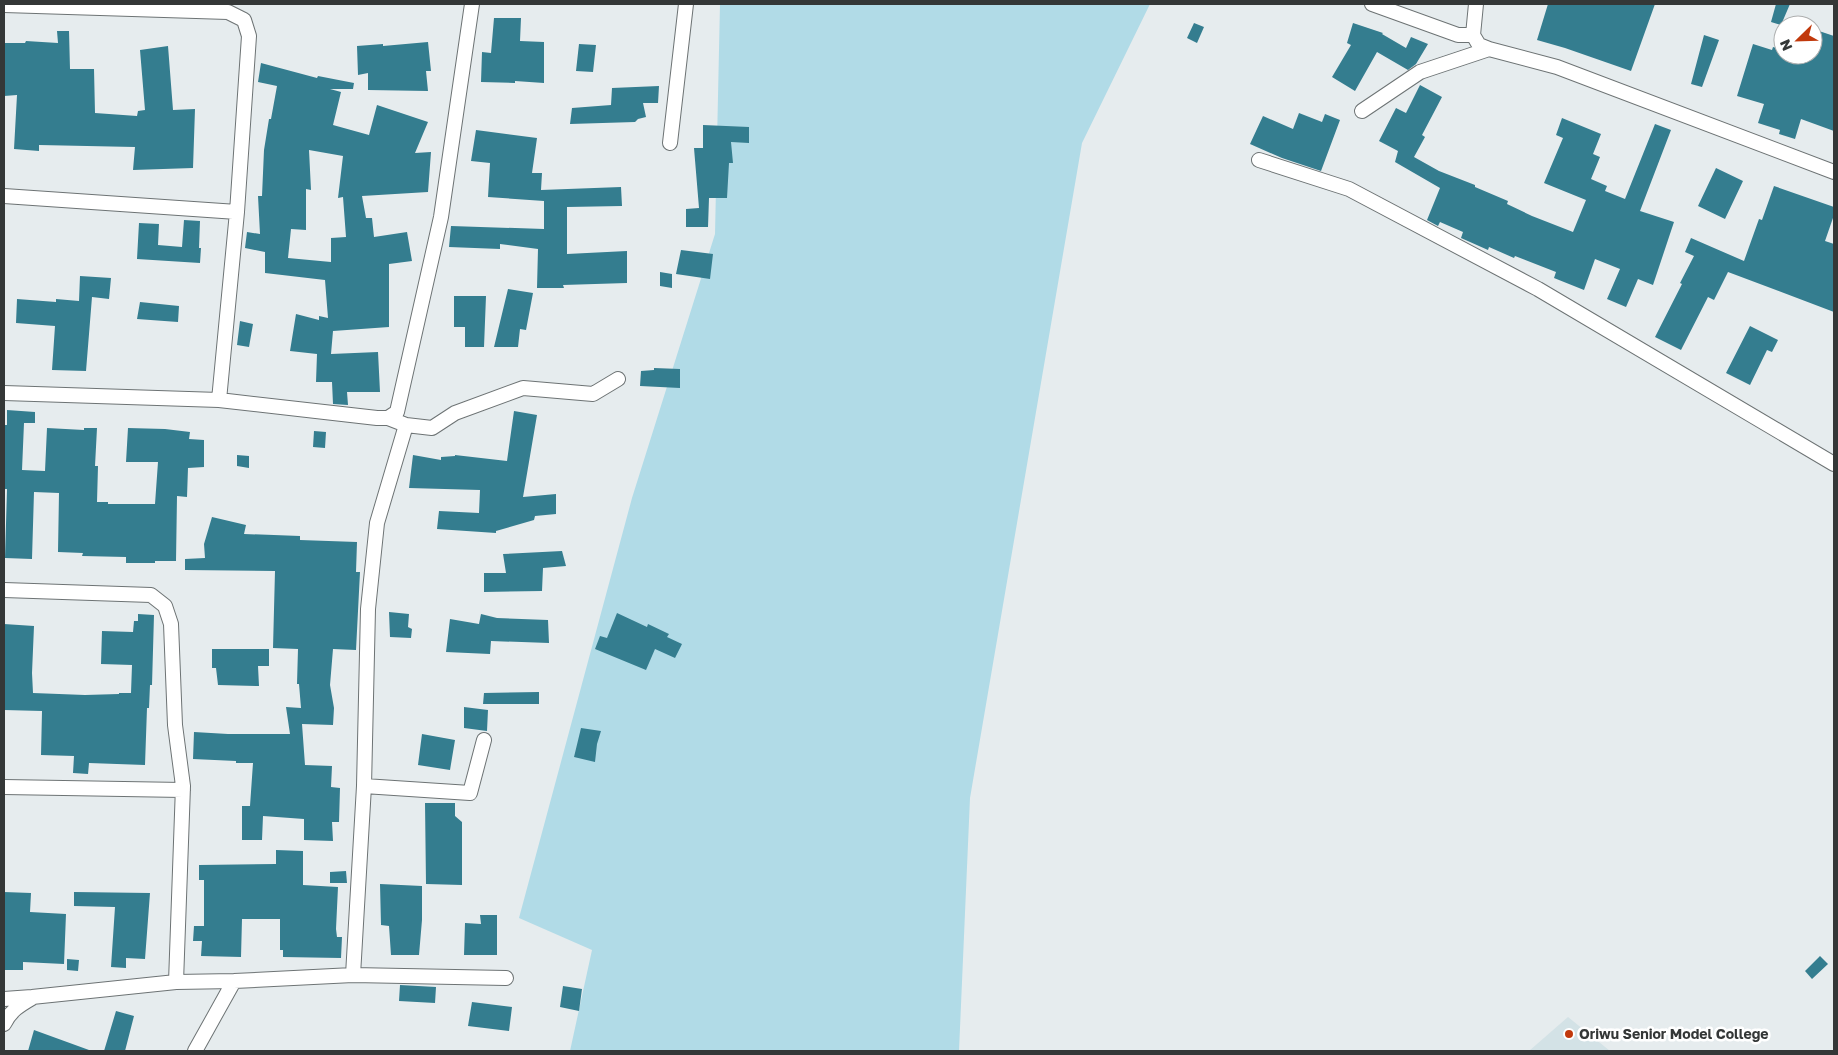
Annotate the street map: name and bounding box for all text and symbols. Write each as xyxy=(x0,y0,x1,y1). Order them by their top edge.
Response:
north arrow xyxy=(1773,15,1823,65)
text: N xyxy=(1776,37,1795,53)
place label: Oriwu Senior Model College xyxy=(1579,1025,1769,1042)
marker: Oriwu Senior Model College xyxy=(1563,1028,1575,1040)

